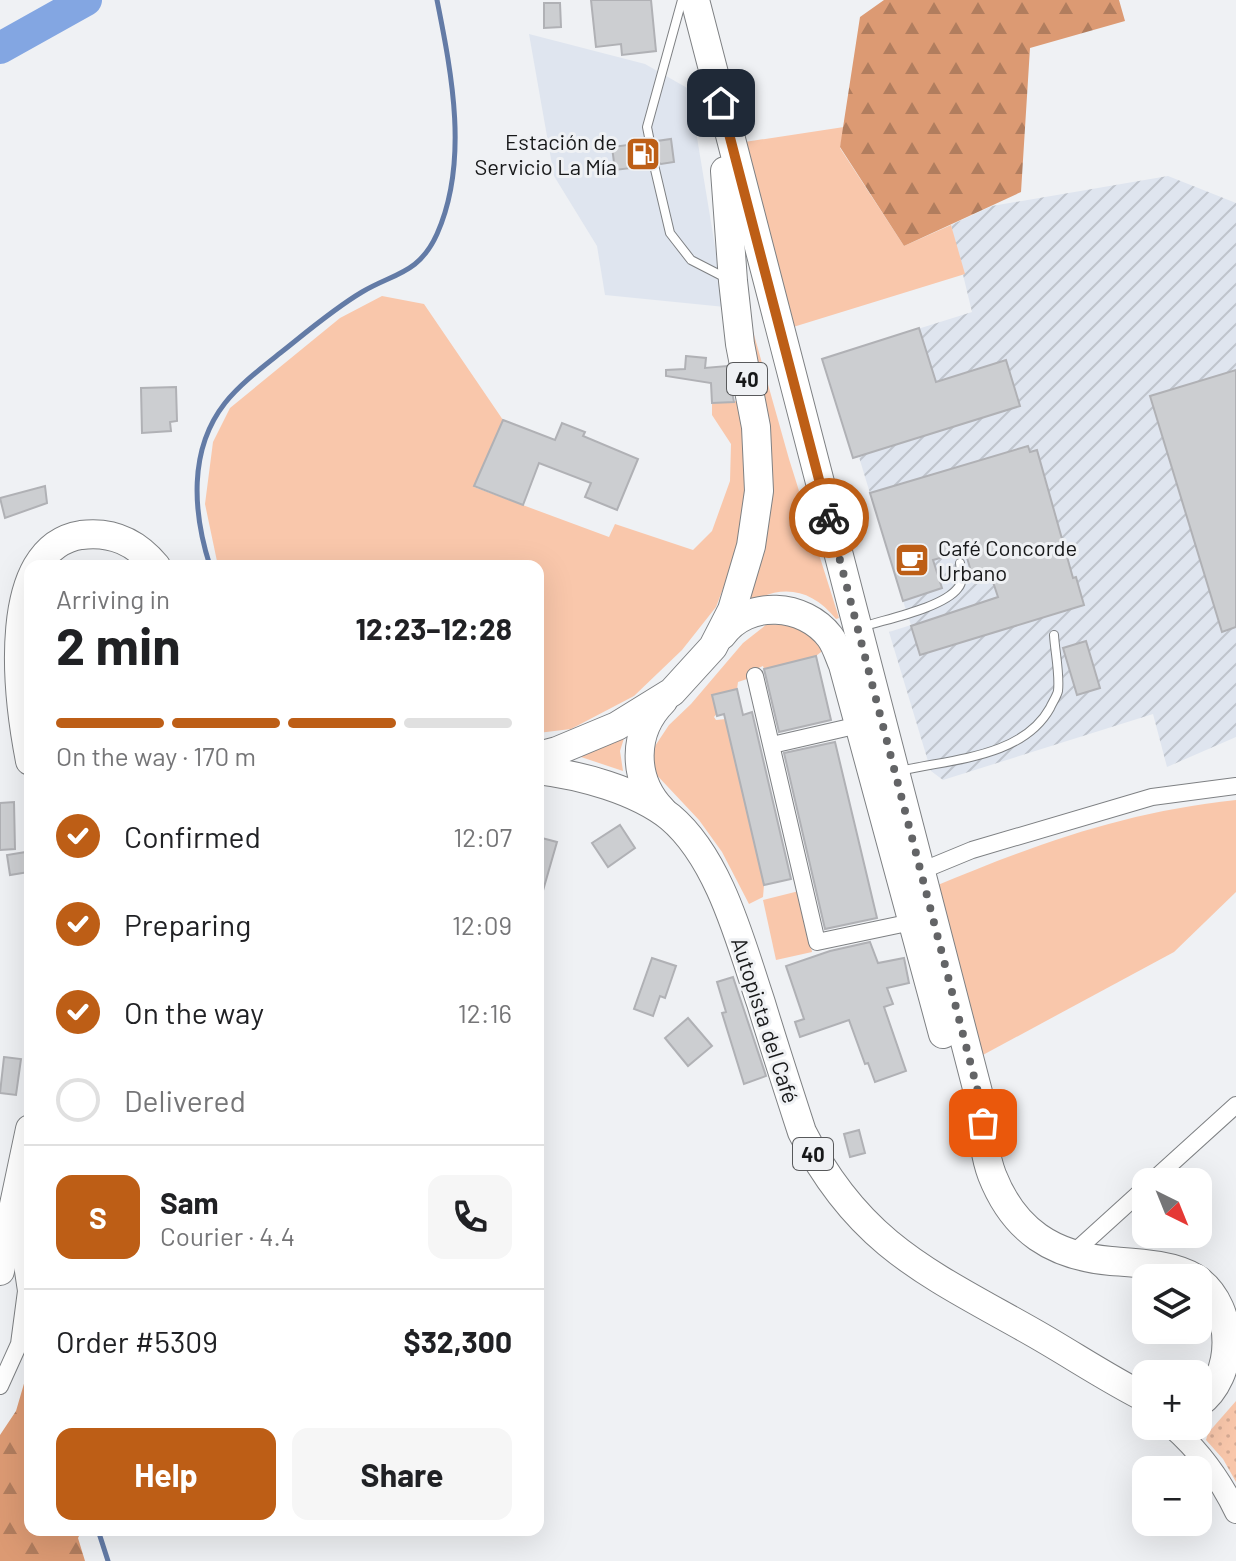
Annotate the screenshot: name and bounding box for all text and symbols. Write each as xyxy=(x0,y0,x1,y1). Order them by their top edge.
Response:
pin xyxy=(687,69,755,137)
icon: home xyxy=(699,81,743,125)
place label: Estación de Servicio La Mía xyxy=(475,128,617,179)
fuel station icon: Estación de Servicio La Mía xyxy=(624,135,662,173)
road number: 40 xyxy=(727,363,767,395)
courier xyxy=(789,478,869,558)
icon: bike xyxy=(807,496,851,540)
place label: Café Concorde Urbano xyxy=(938,534,1077,585)
cafe icon: Café Concorde Urbano xyxy=(893,541,931,579)
text: Arriving in xyxy=(56,583,170,614)
text: 12:23–12:28 xyxy=(355,610,512,646)
text: 2 min xyxy=(56,613,181,675)
text: On the way · 170 m xyxy=(56,740,256,771)
icon: check xyxy=(56,814,100,858)
text: Confirmed xyxy=(124,818,261,854)
text: 12:07 xyxy=(453,821,512,852)
icon: check xyxy=(56,902,100,946)
text: Preparing xyxy=(124,906,251,942)
text: 12:09 xyxy=(452,909,512,940)
street label: Autopista del Café xyxy=(727,934,805,1106)
icon: check xyxy=(56,990,100,1034)
text: On the way xyxy=(124,994,264,1030)
text: 12:16 xyxy=(458,997,512,1028)
text: Delivered xyxy=(124,1082,246,1118)
pin xyxy=(949,1089,1017,1157)
icon: bag xyxy=(961,1101,1005,1145)
road number: 40 xyxy=(793,1138,833,1170)
north arrow xyxy=(1132,1168,1212,1248)
map controls xyxy=(1132,1168,1212,1536)
button: phone xyxy=(428,1175,512,1259)
text: Sam xyxy=(160,1184,219,1220)
text: S xyxy=(89,1199,107,1235)
text: Courier · 4.4 xyxy=(160,1220,295,1251)
button: layers xyxy=(1132,1264,1212,1344)
text: Order #5309 xyxy=(56,1323,218,1359)
text: $32,300 xyxy=(403,1323,512,1359)
button: + xyxy=(1132,1360,1212,1440)
button: Help xyxy=(56,1428,276,1520)
button: Share xyxy=(292,1428,512,1520)
button: − xyxy=(1132,1456,1212,1536)

